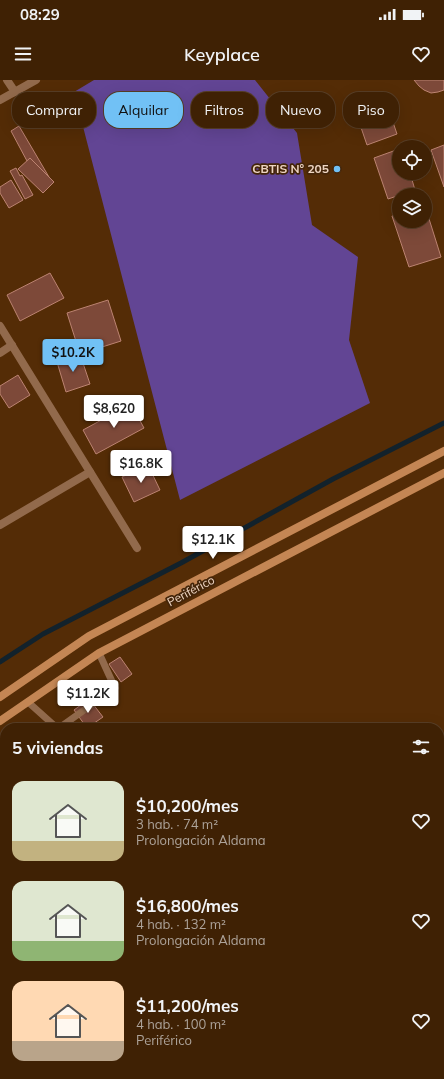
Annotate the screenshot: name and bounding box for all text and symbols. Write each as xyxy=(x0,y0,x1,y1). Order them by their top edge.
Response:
text: 08:29 xyxy=(20,5,60,24)
icon: menu xyxy=(12,43,34,65)
text: Keyplace xyxy=(184,43,260,66)
icon: heart xyxy=(410,43,432,65)
chip: Comprar xyxy=(12,92,96,128)
chip: Alquilar xyxy=(104,92,183,128)
chip: Filtros xyxy=(191,92,258,128)
chip: Nuevo xyxy=(266,92,335,128)
chip: Piso xyxy=(343,92,399,128)
map controls xyxy=(392,140,432,228)
button: locate xyxy=(392,140,432,180)
place label: CBTIS N° 205 xyxy=(252,161,329,176)
marker: CBTIS N° 205 xyxy=(332,164,342,174)
button: layers xyxy=(392,188,432,228)
pin: $10.2K xyxy=(40,339,106,373)
text: $10.2K xyxy=(51,344,95,360)
pin: $8,620 xyxy=(81,395,147,429)
text: $8,620 xyxy=(93,400,135,416)
pin: $16.8K xyxy=(108,450,174,484)
text: $16.8K xyxy=(119,455,163,471)
pin: $12.1K xyxy=(180,526,246,560)
text: $12.1K xyxy=(191,531,235,547)
street label: Periférico xyxy=(164,572,217,609)
pin: $11.2K xyxy=(55,680,121,714)
text: $11.2K xyxy=(66,685,110,701)
icon: filters xyxy=(410,736,432,758)
text: 5 viviendas xyxy=(12,737,103,758)
text: $10,200/mes xyxy=(136,795,239,816)
icon: home xyxy=(44,797,92,845)
icon: heart xyxy=(410,810,432,832)
text: 3 hab. · 74 m² xyxy=(136,816,218,832)
text: Prolongación Aldama xyxy=(136,832,266,848)
text: $16,800/mes xyxy=(136,895,239,916)
icon: home xyxy=(44,897,92,945)
icon: heart xyxy=(410,910,432,932)
text: 4 hab. · 132 m² xyxy=(136,916,226,932)
text: Prolongación Aldama xyxy=(136,932,266,948)
text: $11,200/mes xyxy=(136,995,239,1016)
icon: home xyxy=(44,997,92,1045)
icon: heart xyxy=(410,1010,432,1032)
text: 4 hab. · 100 m² xyxy=(136,1016,226,1032)
text: Periférico xyxy=(136,1032,192,1048)

